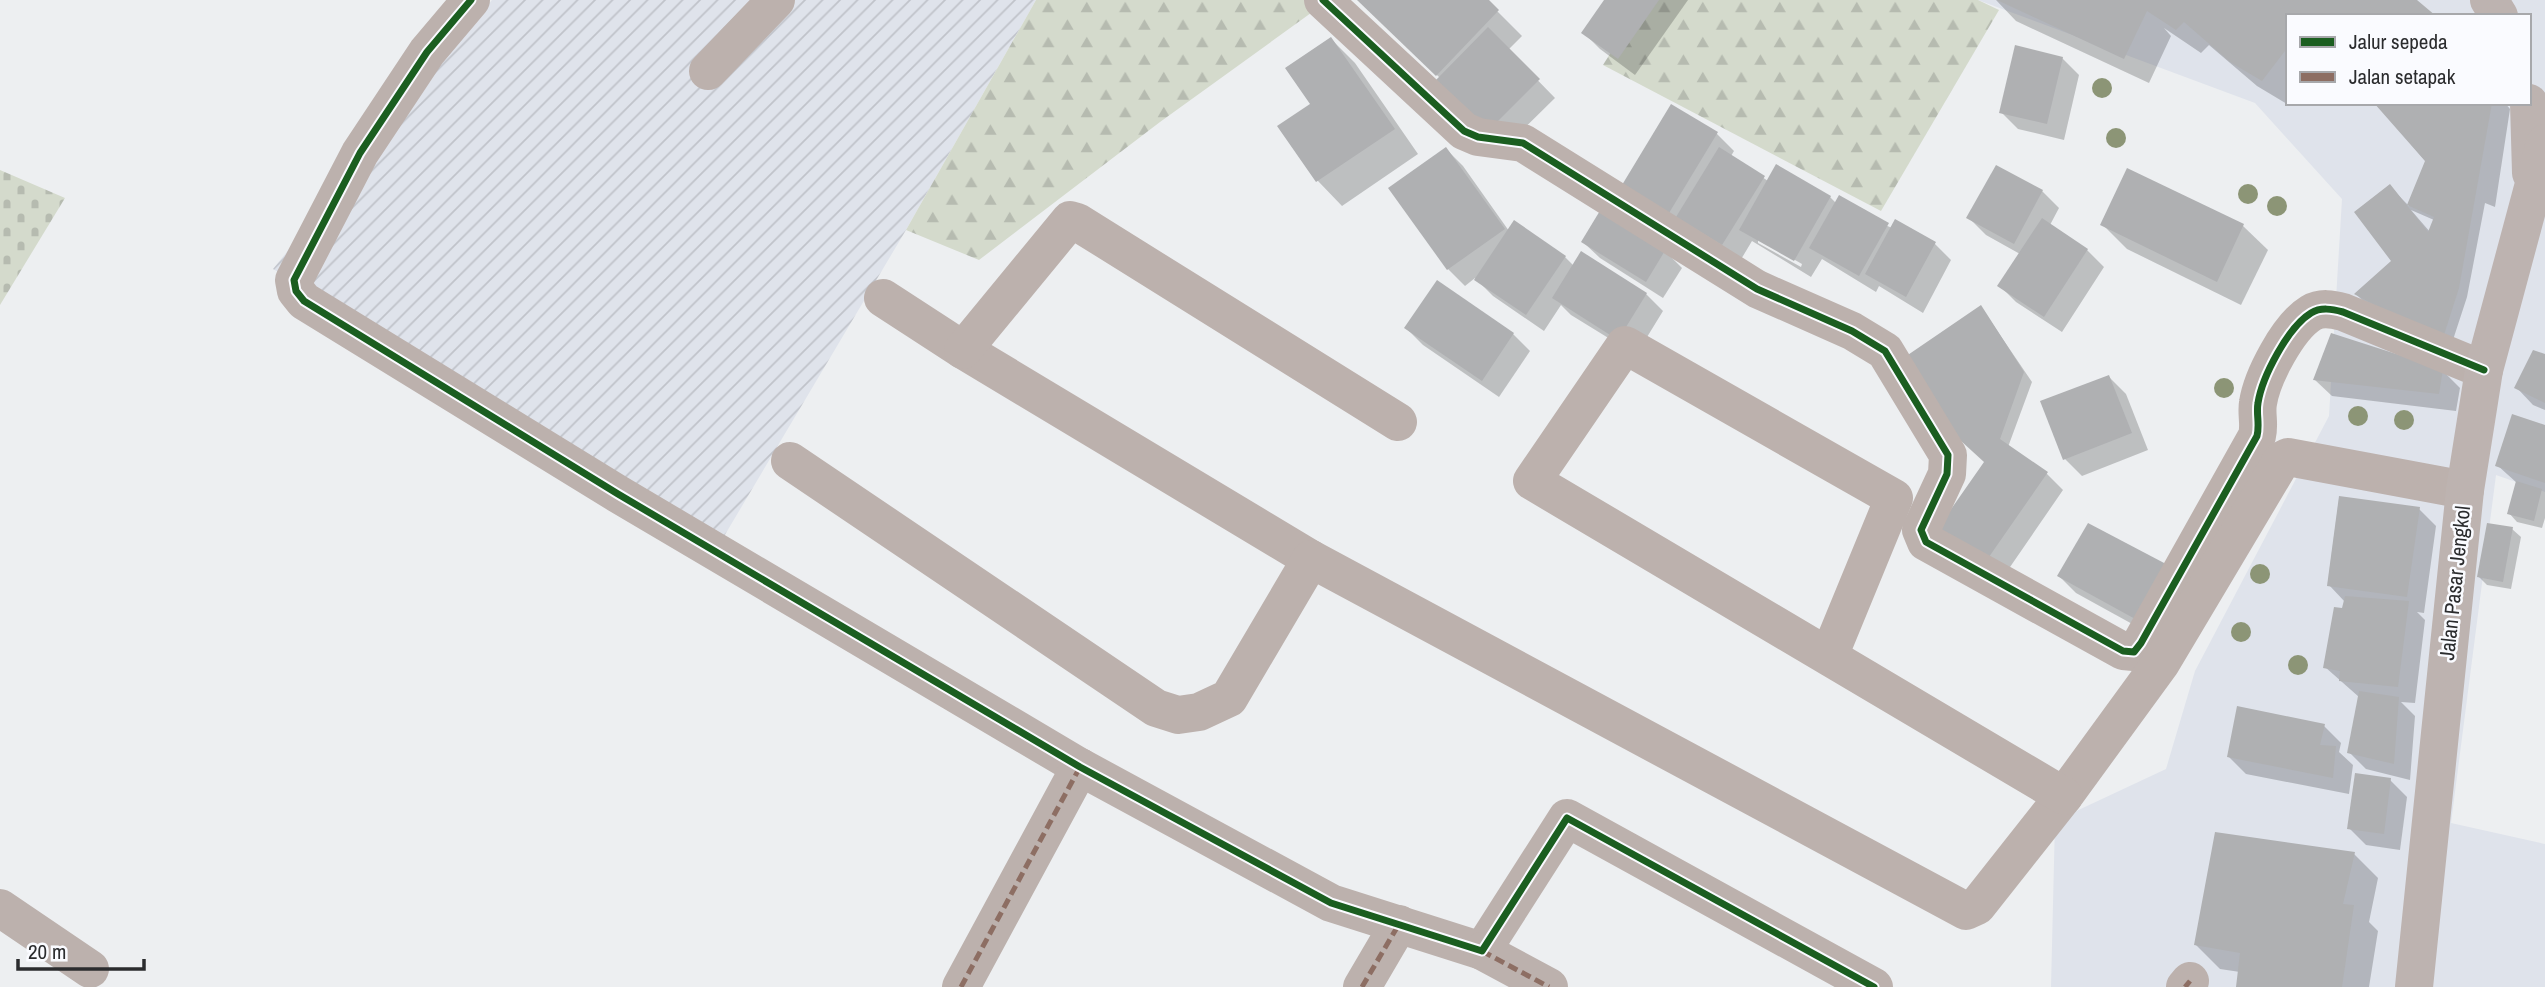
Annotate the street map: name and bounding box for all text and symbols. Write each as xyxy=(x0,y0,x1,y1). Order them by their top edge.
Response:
legend xyxy=(2286,14,2531,105)
text: Jalur sepeda xyxy=(2349,27,2448,56)
text: Jalan setapak xyxy=(2349,62,2456,91)
street label: Jalan Pasar Jengkol xyxy=(2432,504,2477,662)
scale bar xyxy=(18,928,144,972)
text: 20 m xyxy=(28,937,66,966)

